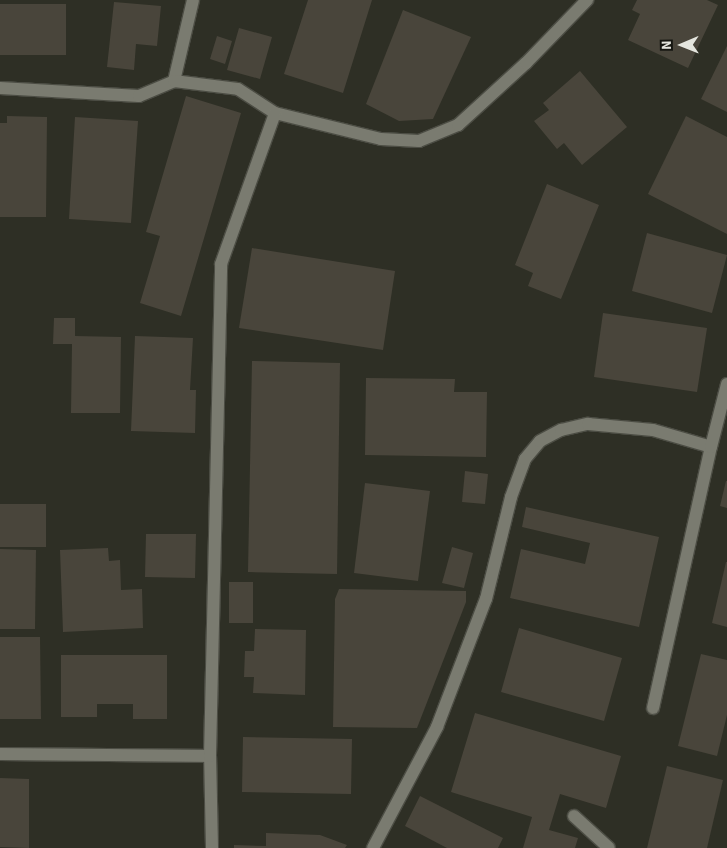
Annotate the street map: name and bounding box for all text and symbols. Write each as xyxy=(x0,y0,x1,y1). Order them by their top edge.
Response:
north arrow xyxy=(657,20,707,70)
text: N xyxy=(657,40,677,50)

